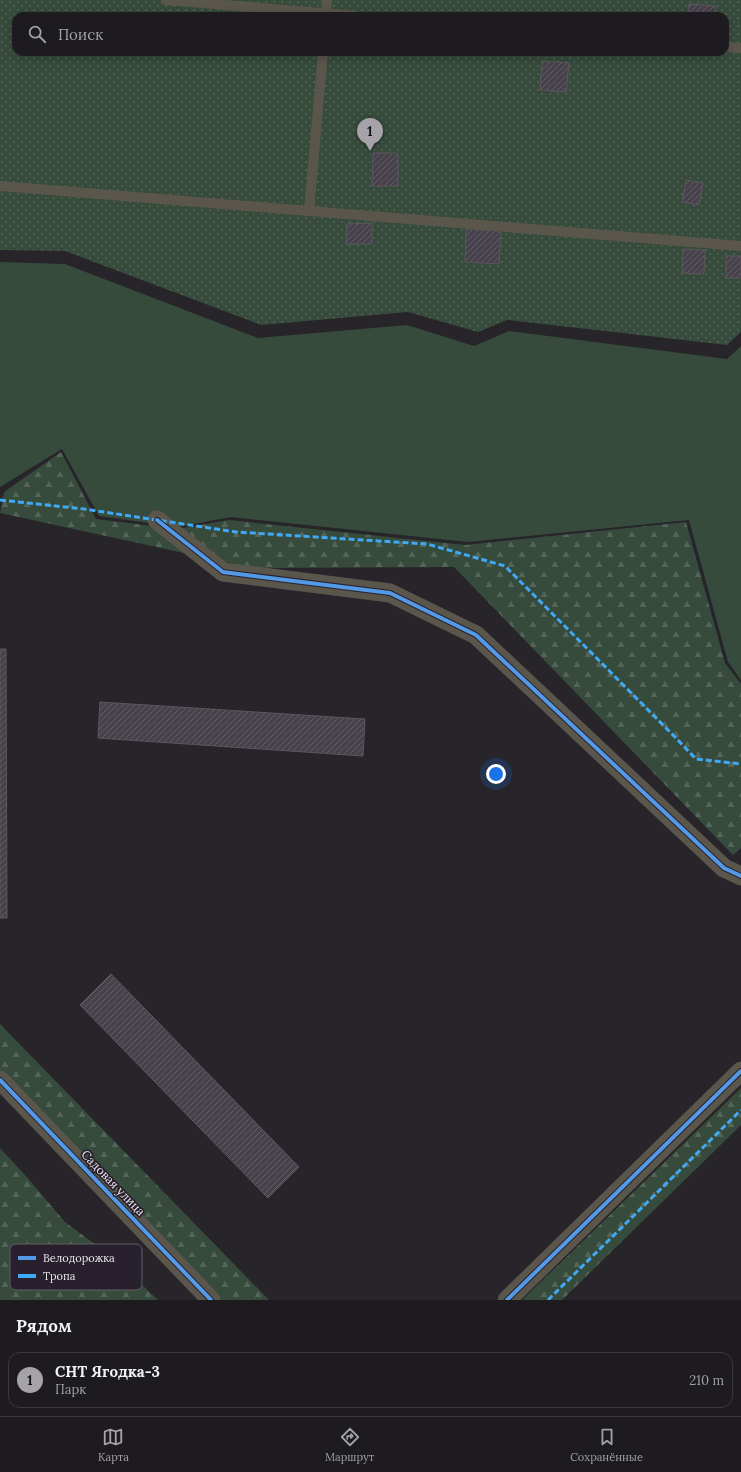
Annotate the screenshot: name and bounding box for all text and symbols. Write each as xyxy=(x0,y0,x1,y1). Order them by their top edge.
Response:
search box xyxy=(12,12,729,56)
icon: search xyxy=(26,23,48,45)
text: Поиск xyxy=(58,25,103,44)
pin: 1 xyxy=(357,118,383,151)
your location xyxy=(486,764,506,784)
street label: Садовая улица xyxy=(78,1147,148,1219)
legend xyxy=(10,1244,142,1290)
text: Велодорожка xyxy=(43,1251,115,1265)
text: Тропа xyxy=(43,1269,76,1283)
text: Рядом xyxy=(16,1315,72,1337)
text: СНТ Ягодка-3 xyxy=(55,1362,160,1381)
text: 1 xyxy=(27,1372,33,1389)
text: 210 m xyxy=(689,1372,724,1389)
text: Парк xyxy=(55,1381,86,1398)
tab: Карта xyxy=(98,1426,129,1464)
tab: Маршрут xyxy=(325,1426,374,1464)
tab: Сохранённые xyxy=(570,1426,643,1464)

